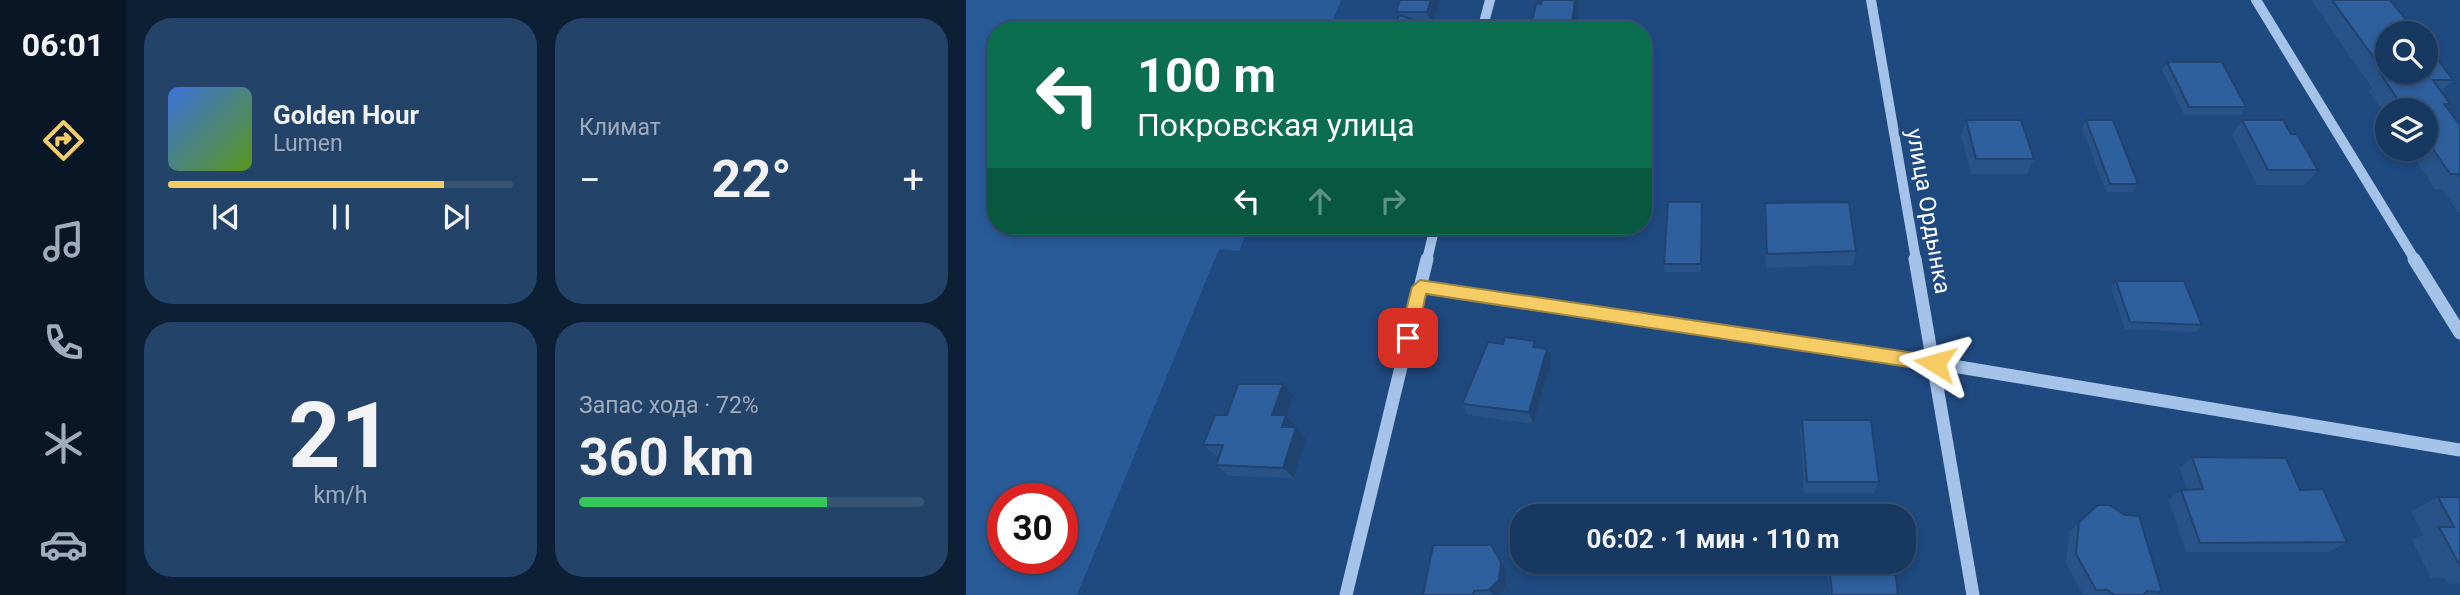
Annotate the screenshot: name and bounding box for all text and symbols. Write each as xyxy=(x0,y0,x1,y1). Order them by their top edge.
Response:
map controls xyxy=(2375,21,2438,161)
button: search xyxy=(2375,21,2438,84)
text: 06:01 xyxy=(22,26,104,64)
text: 100 m xyxy=(1137,47,1276,104)
icon: left xyxy=(1022,49,1113,140)
button: layers xyxy=(2375,98,2438,161)
text: Golden Hour xyxy=(273,100,419,130)
text: Покровская улица xyxy=(1137,106,1415,144)
text: Климат xyxy=(579,114,661,141)
icon: directions xyxy=(39,116,88,165)
street label: улица Ордынка xyxy=(1901,126,1956,296)
text: Lumen xyxy=(273,130,343,157)
text: 22° xyxy=(712,149,792,210)
text: − xyxy=(579,158,601,202)
text: + xyxy=(902,158,924,202)
icon: left xyxy=(1228,182,1266,220)
icon: ahead xyxy=(1301,182,1339,220)
icon: right xyxy=(1374,182,1412,220)
icon: previous xyxy=(207,198,245,236)
icon: pause xyxy=(322,198,360,236)
icon: next xyxy=(437,198,475,236)
icon: music xyxy=(39,217,88,266)
pin xyxy=(1378,308,1438,368)
icon: phone xyxy=(39,318,88,367)
icon: arrive xyxy=(1389,319,1427,357)
position arrow xyxy=(1898,326,1972,400)
text: 21 xyxy=(288,383,393,489)
text: Запас хода · 72% xyxy=(579,392,759,419)
icon: climate xyxy=(39,419,88,468)
text: 360 km xyxy=(579,427,754,488)
text: km/h xyxy=(314,482,368,509)
speed limit sign: 30 xyxy=(987,483,1078,574)
icon: car xyxy=(39,520,88,569)
text: 06:02 · 1 мин · 110 m xyxy=(1587,524,1839,554)

